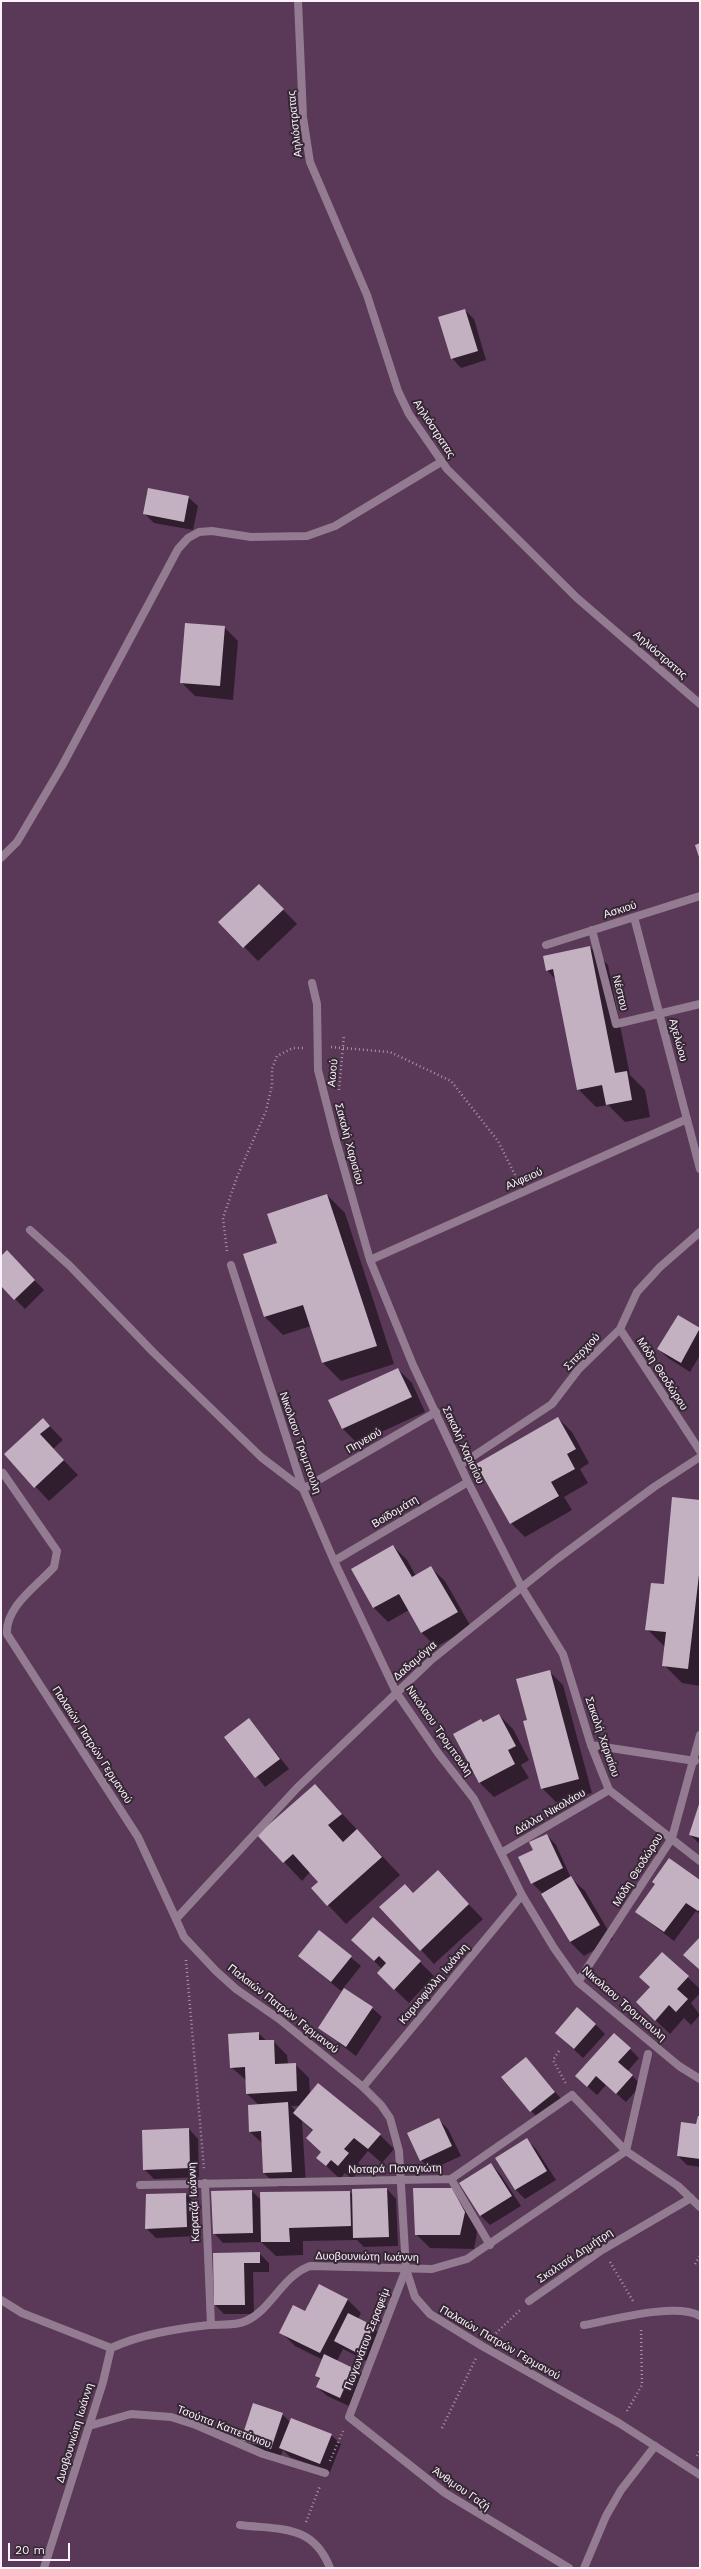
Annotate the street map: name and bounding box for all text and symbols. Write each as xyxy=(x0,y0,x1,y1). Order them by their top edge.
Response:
street label: Αηλιόστρατας xyxy=(285,90,305,158)
street label: Αηλιόστρατας xyxy=(410,397,458,461)
street label: Αηλιόστρατας xyxy=(630,628,690,682)
street label: Ασκιού xyxy=(602,898,638,922)
street label: Νέστου xyxy=(609,974,631,1012)
street label: Αχελώου xyxy=(666,1017,690,1063)
street label: Αωού xyxy=(325,1058,341,1088)
street label: Σακαλή Χαρισίου xyxy=(332,1102,366,1186)
street label: Αλφειού xyxy=(503,1165,545,1193)
street label: Σπερχιού xyxy=(561,1331,603,1373)
street label: Μόδη Θεοδώρου xyxy=(634,1335,690,1413)
street label: Νικολαου Τρομπουλη xyxy=(276,1390,324,1496)
street label: Σακαλή Χαρισίου xyxy=(439,1404,487,1486)
street label: Πηνειού xyxy=(344,1426,384,1456)
street label: Βοϊδομάτη xyxy=(369,1493,421,1531)
street label: Δαδαμόγια xyxy=(390,1638,440,1684)
street label: Νικολαου Τρομπουλη xyxy=(403,1683,475,1779)
street label: Παλαιών Πατρών Γερμανού xyxy=(49,1684,135,1806)
street label: Σακαλή Χαρισίου xyxy=(582,1695,622,1779)
street label: Δάλλα Νικολάου xyxy=(512,1786,588,1838)
street label: Μόδη Θεοδώρου xyxy=(610,1831,666,1909)
street label: Καρυοφύλλη Ιωάννη xyxy=(396,1941,472,2027)
street label: Παλαιών Πατρών Γερμανού xyxy=(225,1962,341,2056)
street label: Νικολαου Τρομπουλη xyxy=(579,1964,669,2044)
street label: Καρατζά Ιωάννη xyxy=(185,2162,203,2242)
street label: Νοταρά Παναγιώτη xyxy=(348,2162,442,2176)
street label: Σκαλτσά Δημήτρη xyxy=(535,2226,615,2286)
street label: Δυοβουνιώτη Ιωάννη xyxy=(315,2249,419,2265)
street label: Πωγωνάτου Σεραφείμ xyxy=(341,2286,393,2392)
street label: Παλαιών Πατρών Γερμανού xyxy=(437,2303,563,2383)
street label: Δυοβουνιώτη Ιωάννη xyxy=(54,2382,96,2484)
street label: Τσούπα Καπετάνιου xyxy=(175,2403,273,2451)
street label: Άνθιμου Γαζή xyxy=(430,2464,492,2514)
scale bar xyxy=(10,2535,72,2561)
text: 20 m xyxy=(15,2543,45,2557)

